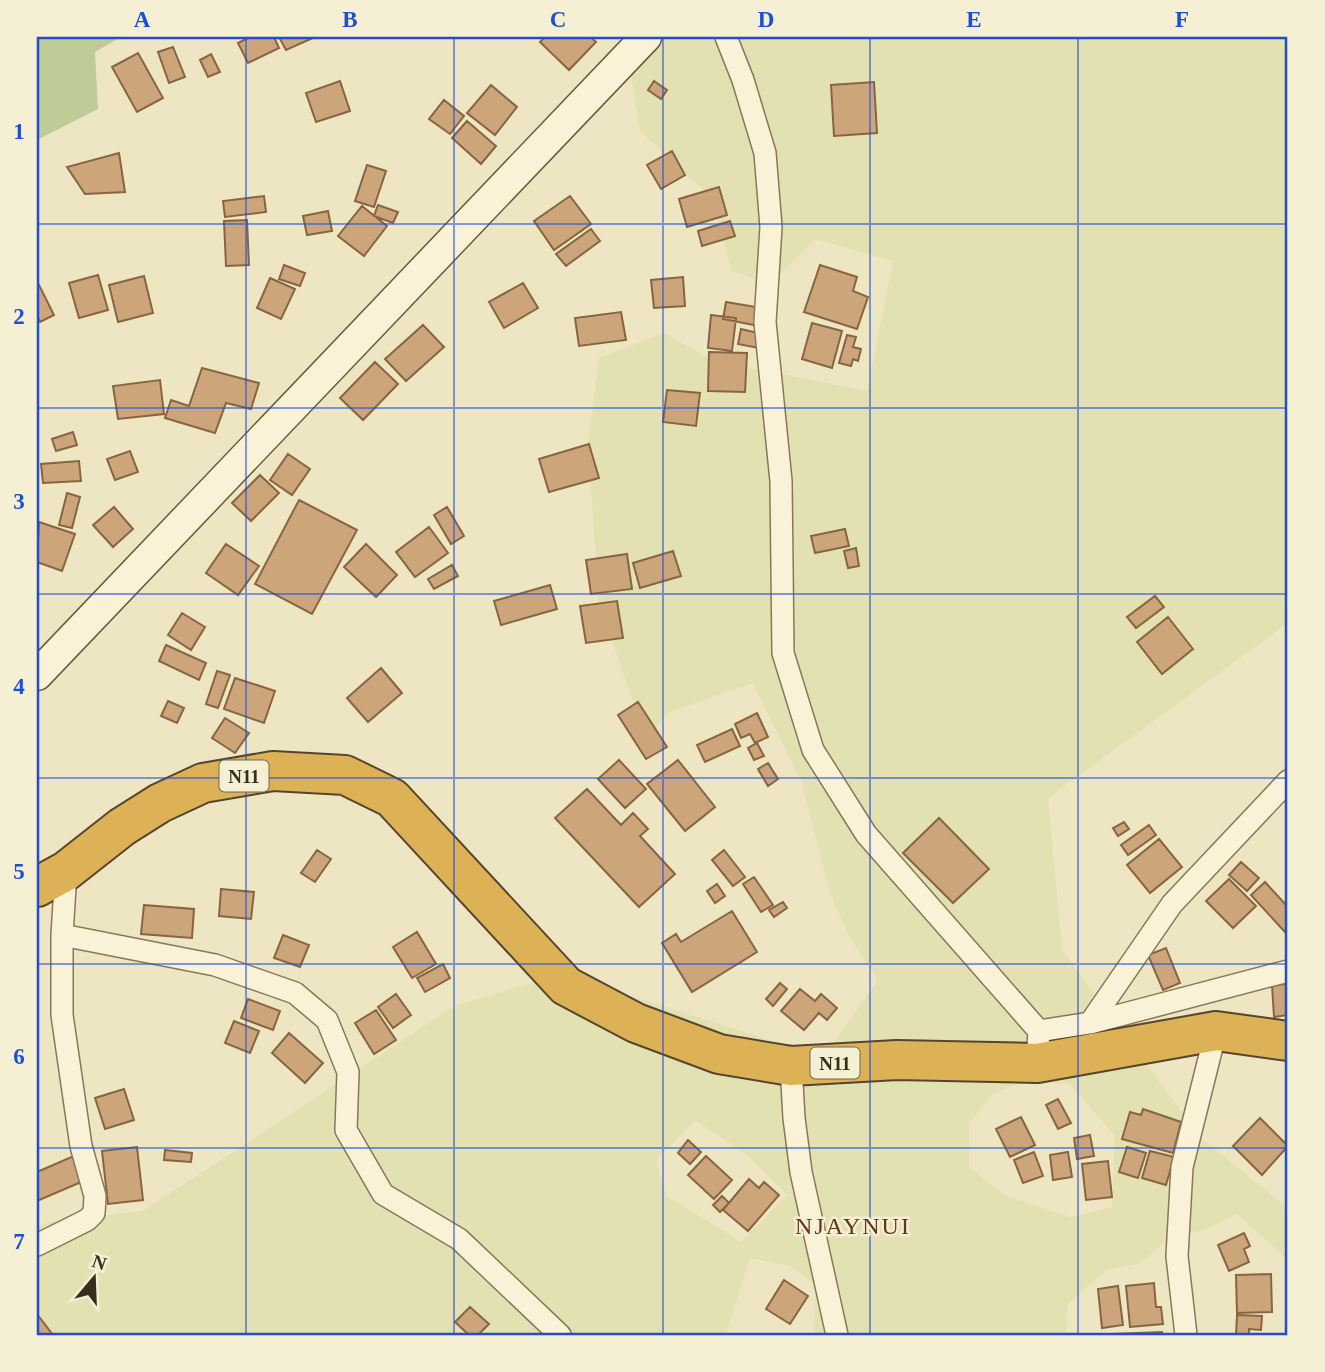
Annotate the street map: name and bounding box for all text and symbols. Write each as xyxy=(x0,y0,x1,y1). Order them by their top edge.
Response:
text: A xyxy=(134,7,151,32)
text: B xyxy=(342,7,358,32)
text: C xyxy=(550,7,566,32)
text: D xyxy=(758,7,774,32)
text: E xyxy=(966,7,982,32)
text: F xyxy=(1175,7,1189,32)
text: 1 xyxy=(13,119,25,144)
text: 2 xyxy=(13,304,25,329)
text: 3 xyxy=(13,489,25,514)
text: 4 xyxy=(13,674,25,699)
road number: N11 xyxy=(219,761,268,792)
text: 5 xyxy=(13,859,25,884)
text: 6 xyxy=(13,1044,25,1069)
road number: N11 xyxy=(810,1048,860,1078)
district label: NJAYNUI xyxy=(795,1213,911,1239)
text: 7 xyxy=(13,1229,25,1254)
north arrow xyxy=(60,1242,130,1312)
text: N xyxy=(89,1250,110,1275)

